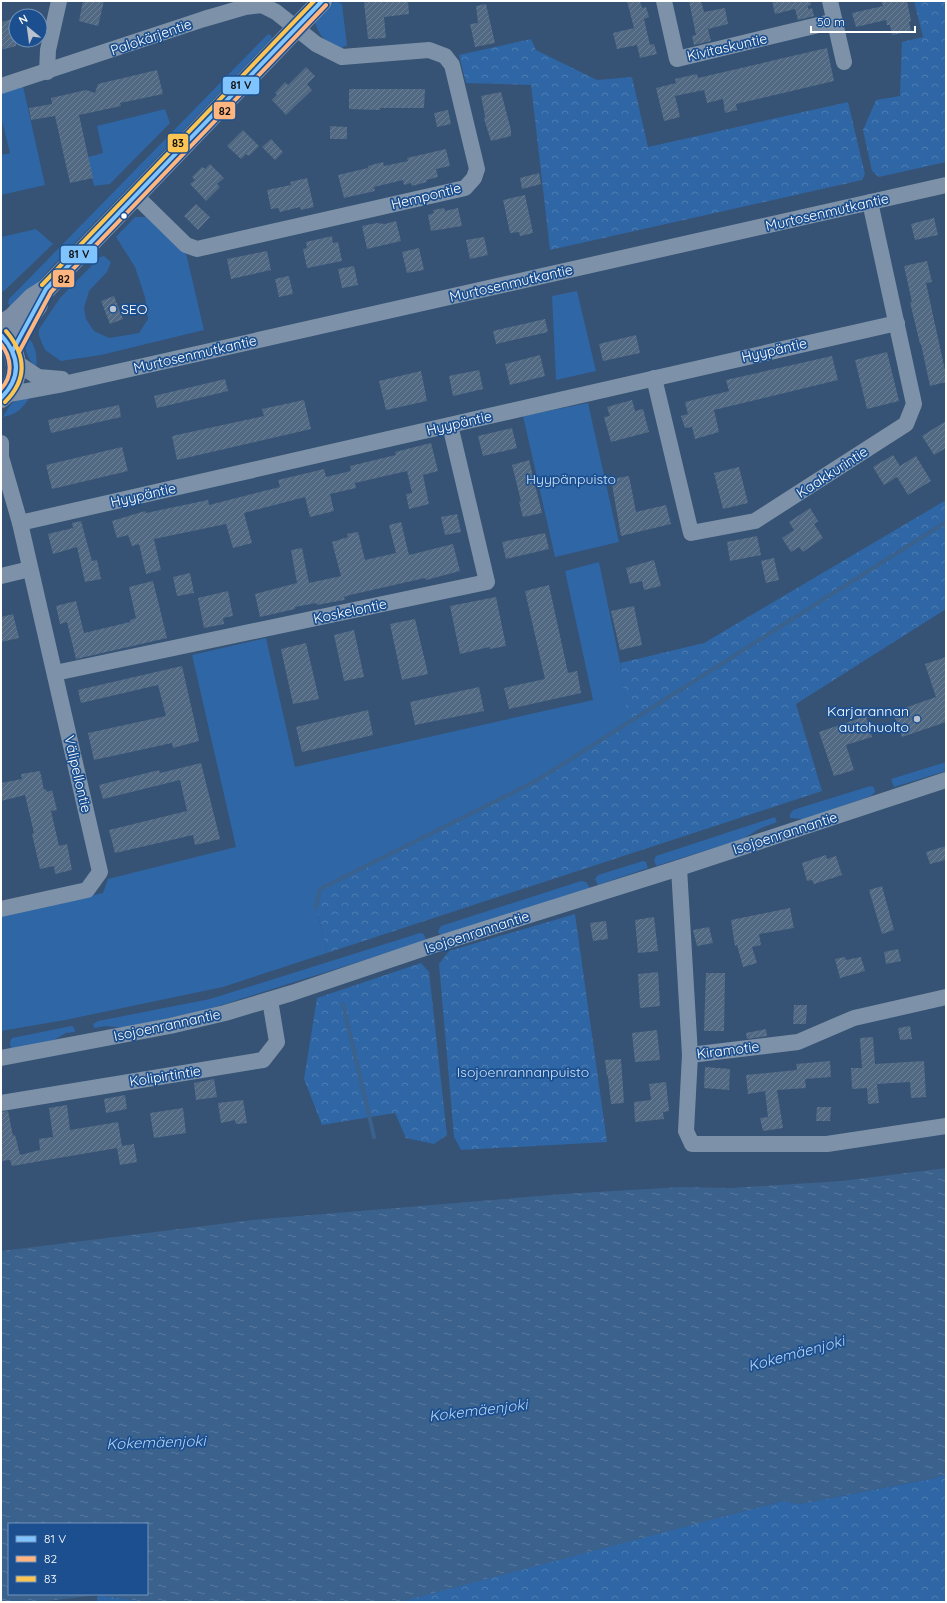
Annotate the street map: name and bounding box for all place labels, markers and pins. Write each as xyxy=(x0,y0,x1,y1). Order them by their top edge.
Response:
unlabelled marker xyxy=(119,211,129,221)
place label: SEO xyxy=(121,300,148,318)
marker: SEO xyxy=(108,304,118,314)
place label: Karjarannan autohuolto xyxy=(827,702,909,736)
marker: Karjarannan autohuolto xyxy=(912,714,922,724)

